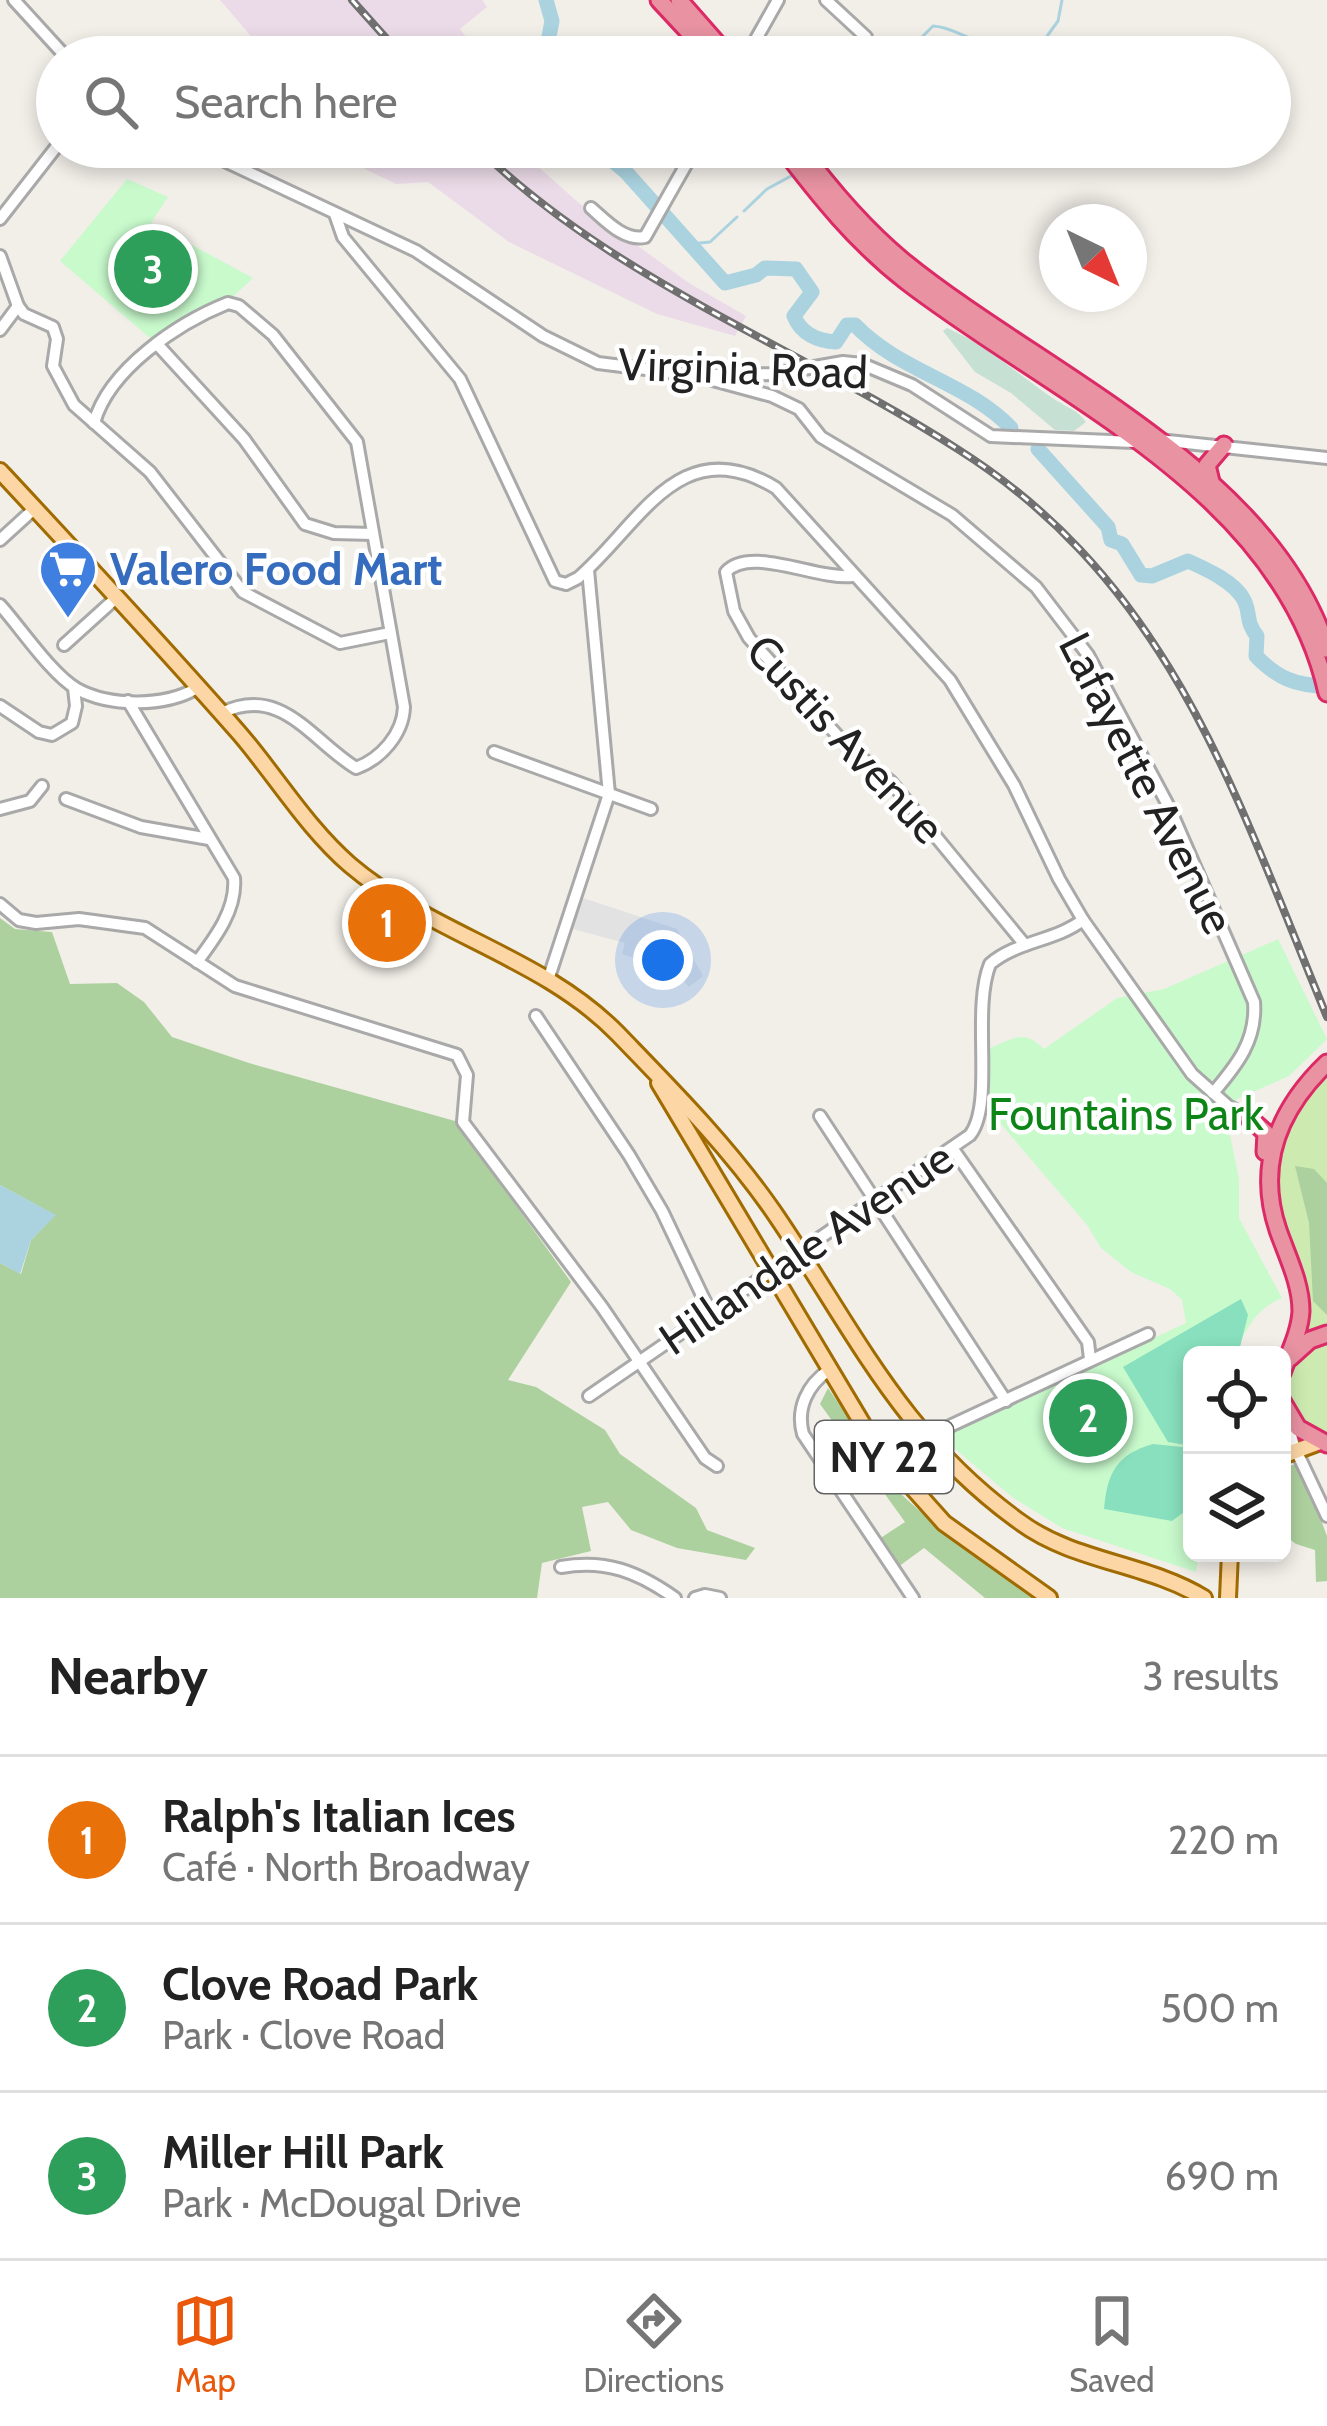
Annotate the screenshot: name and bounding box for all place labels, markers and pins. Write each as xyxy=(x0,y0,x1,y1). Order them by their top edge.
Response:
pin: 3 xyxy=(114,224,192,314)
supermarket icon: Valero Food Mart xyxy=(37,538,99,620)
place label: Valero Food Mart xyxy=(110,542,443,596)
pin: 1 xyxy=(348,878,426,968)
pin: 2 xyxy=(1049,1373,1127,1463)

